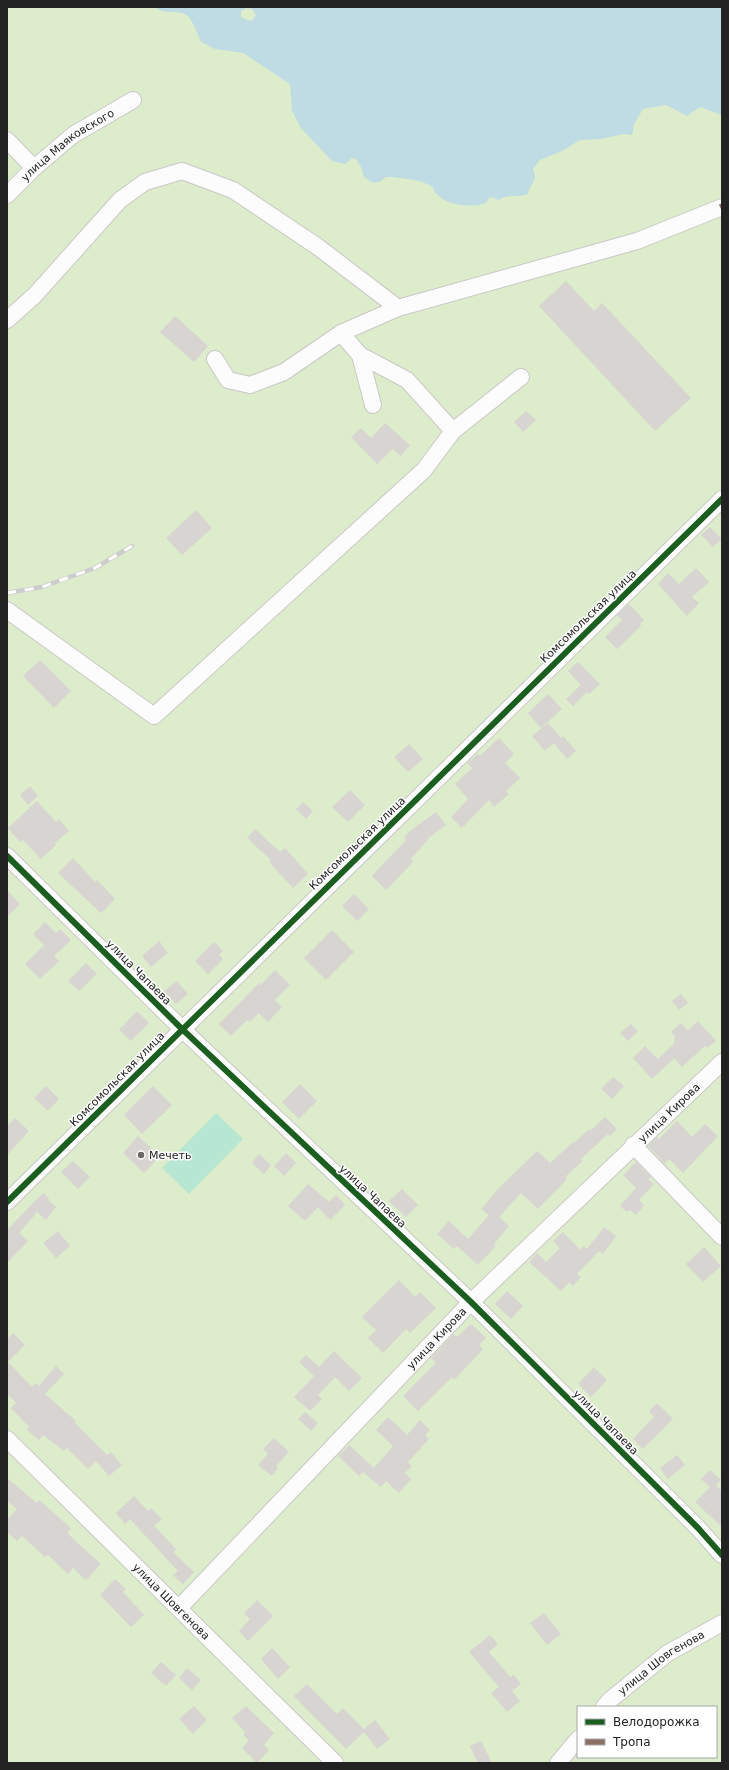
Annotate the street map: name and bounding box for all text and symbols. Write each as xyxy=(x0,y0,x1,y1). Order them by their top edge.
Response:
street label: улица Маяковского xyxy=(19,106,117,184)
street label: Комсомольская улица xyxy=(538,567,639,666)
street label: Комсомольская улица xyxy=(307,794,408,893)
street label: улица Чапаева xyxy=(103,937,174,1008)
street label: Комсомольская улица xyxy=(67,1029,167,1129)
street label: улица Кирова xyxy=(636,1081,703,1145)
place label: Мечеть xyxy=(149,1149,191,1162)
marker: Мечеть xyxy=(136,1150,146,1160)
street label: улица Чапаева xyxy=(337,1162,409,1231)
street label: улица Кирова xyxy=(404,1305,469,1372)
street label: улица Чапаева xyxy=(570,1387,641,1458)
street label: улица Шовгенова xyxy=(130,1561,212,1643)
street label: улица Шовгенова xyxy=(616,1628,707,1698)
legend xyxy=(577,1706,717,1758)
text: Велодорожка xyxy=(613,1715,700,1729)
text: Тропа xyxy=(612,1735,651,1749)

